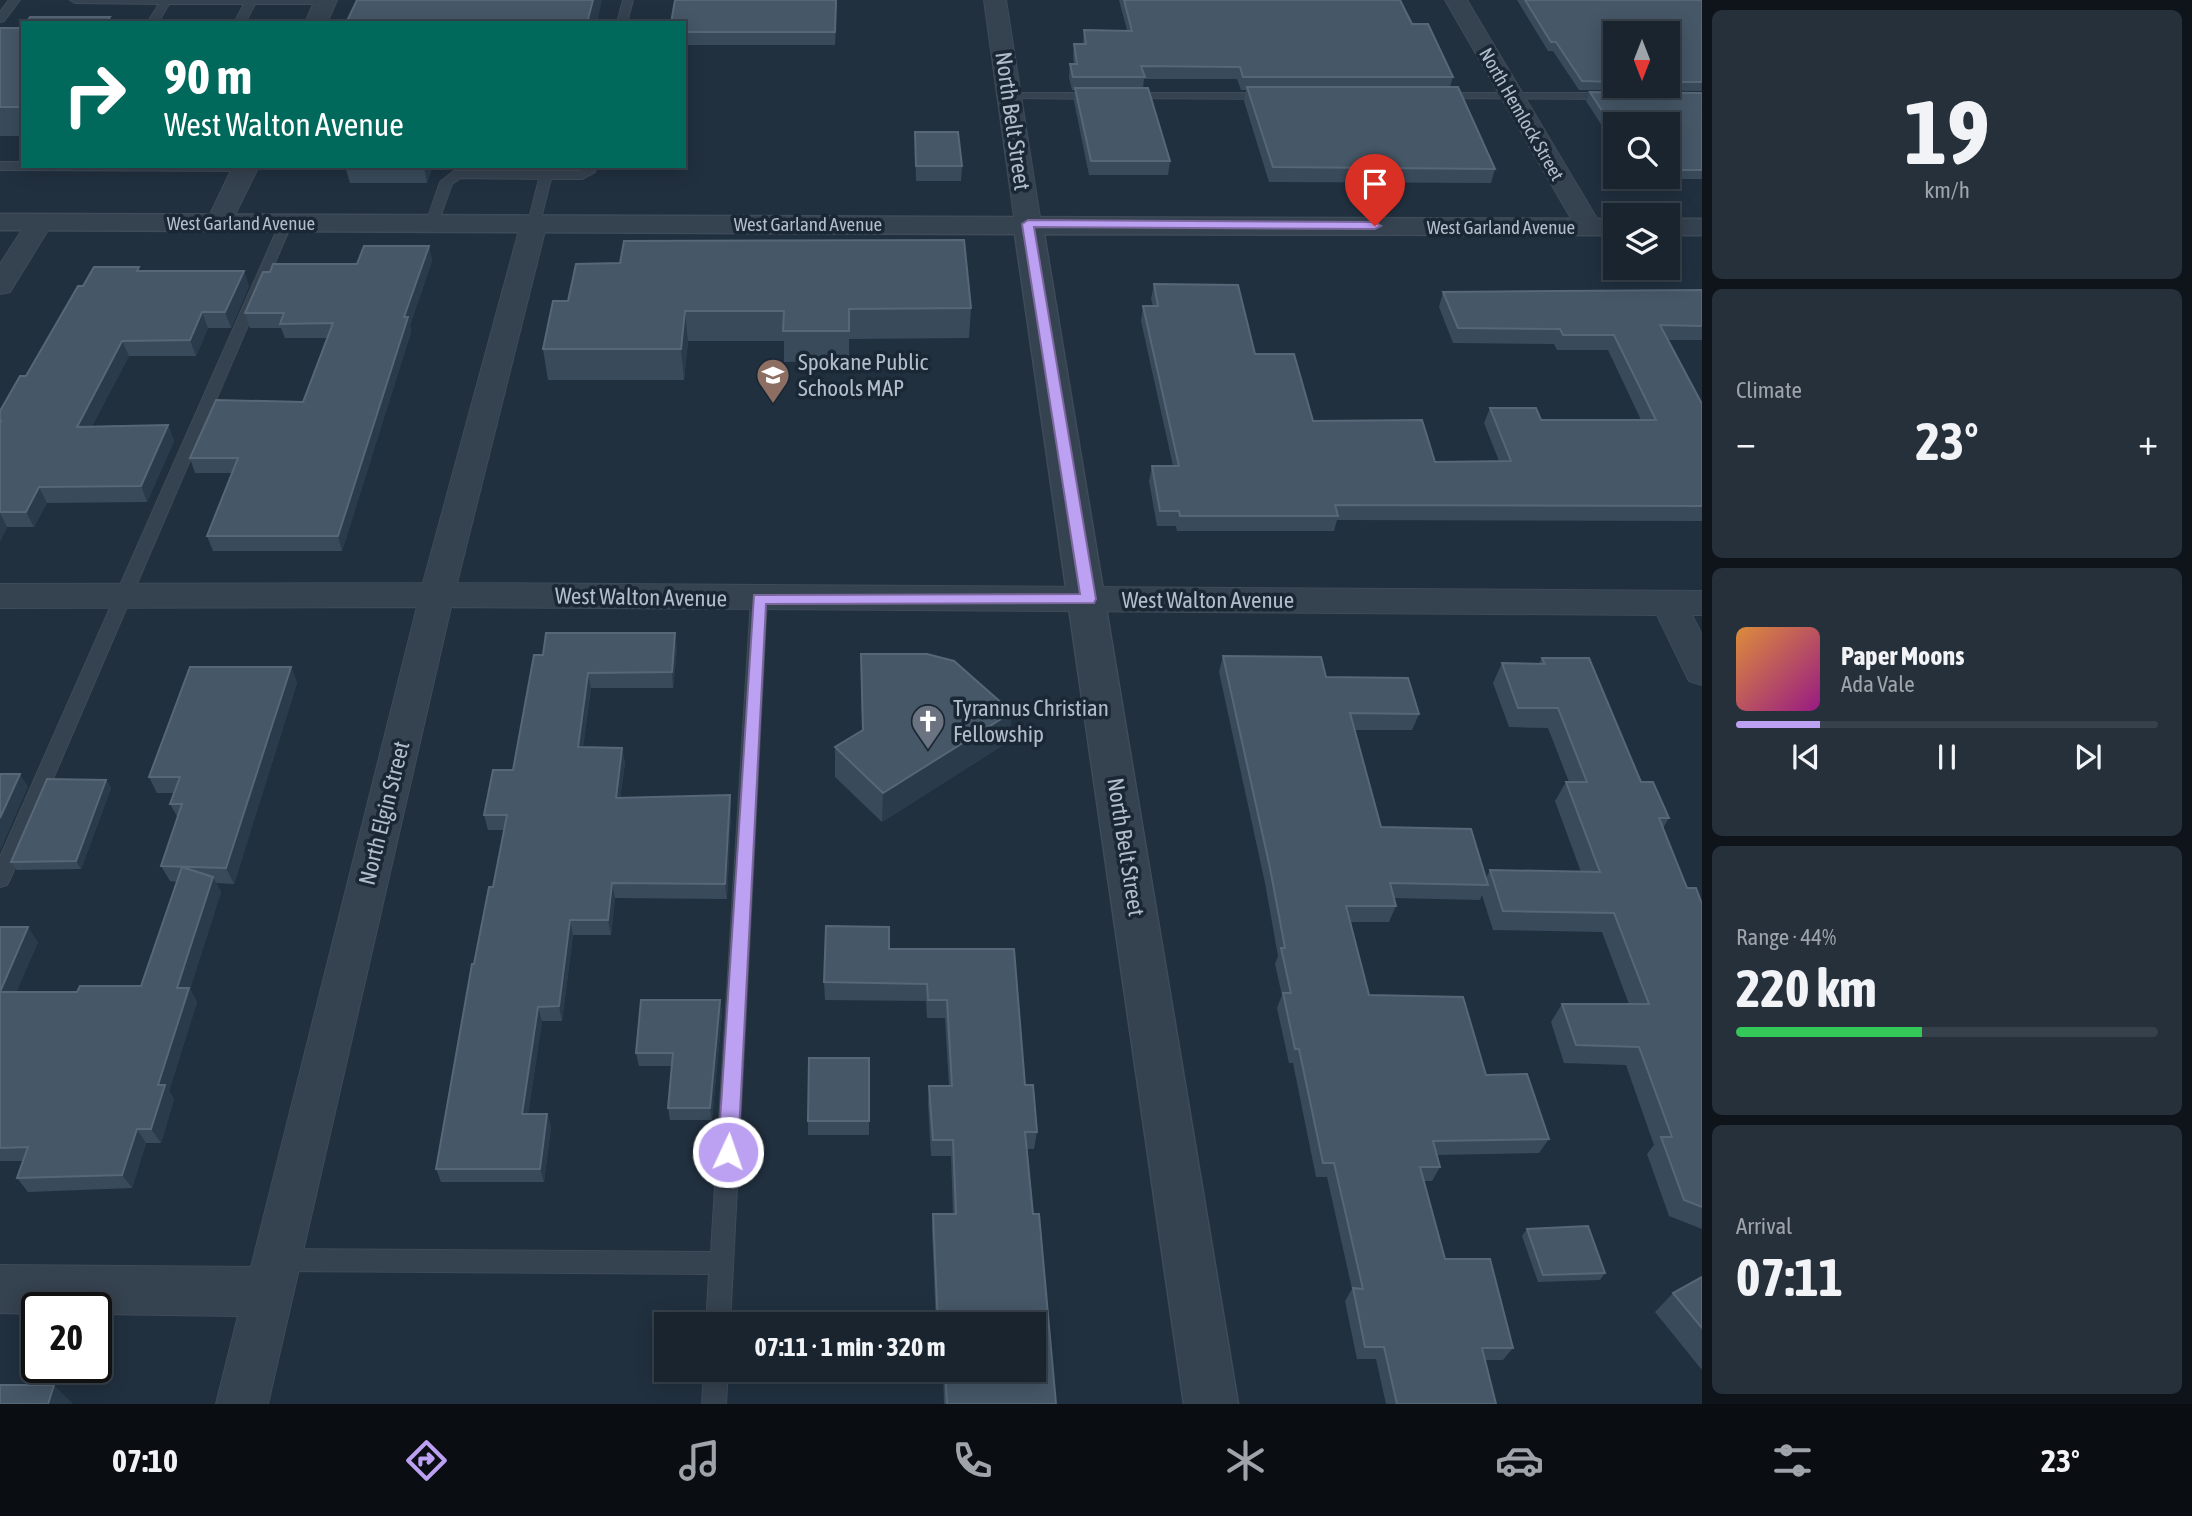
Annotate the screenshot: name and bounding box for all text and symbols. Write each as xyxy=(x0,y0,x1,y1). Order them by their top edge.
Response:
north arrow xyxy=(1603,21,1680,98)
map controls xyxy=(1603,21,1680,280)
street label: North Hemlock Street xyxy=(1475,44,1569,184)
text: 90 m xyxy=(164,48,252,104)
icon: right xyxy=(49,49,140,140)
street label: North Belt Street xyxy=(990,50,1036,192)
text: 19 xyxy=(1904,79,1990,183)
text: West Walton Avenue xyxy=(164,106,404,143)
button: search xyxy=(1603,112,1680,189)
pin xyxy=(1345,154,1405,226)
icon: arrive xyxy=(1356,165,1394,203)
text: km/h xyxy=(1924,177,1970,203)
button: layers xyxy=(1603,203,1680,280)
street label: West Garland Avenue xyxy=(167,212,315,234)
street label: West Garland Avenue xyxy=(734,213,882,235)
street label: West Garland Avenue xyxy=(1427,216,1575,238)
place label: Spokane Public Schools MAP xyxy=(798,349,929,401)
school or university icon: Spokane Public Schools MAP xyxy=(754,356,792,405)
text: Climate xyxy=(1736,377,1802,403)
text: 23° xyxy=(1915,411,1979,471)
text: − xyxy=(1736,420,1756,463)
text: + xyxy=(2138,420,2158,463)
street label: West Walton Avenue xyxy=(555,582,727,612)
street label: West Walton Avenue xyxy=(1122,587,1294,613)
text: Paper Moons xyxy=(1841,641,1964,671)
text: Ada Vale xyxy=(1841,671,1915,697)
place label: Tyrannus Christian Fellowship xyxy=(953,695,1109,747)
church icon: Tyrannus Christian Fellowship xyxy=(909,702,947,751)
street label: North Elgin Street xyxy=(354,738,414,888)
icon: previous xyxy=(1787,738,1825,776)
icon: pause xyxy=(1928,738,1966,776)
icon: next xyxy=(2069,738,2107,776)
street label: North Belt Street xyxy=(1102,776,1150,918)
text: Range · 44% xyxy=(1736,924,1836,950)
text: 220 km xyxy=(1736,958,1877,1018)
position arrow xyxy=(691,1115,765,1189)
text: Arrival xyxy=(1736,1213,1792,1239)
text: 07:11 xyxy=(1736,1247,1843,1307)
speed limit sign: 20 xyxy=(21,1292,112,1383)
text: 07:11 · 1 min · 320 m xyxy=(755,1332,945,1362)
icon: directions xyxy=(402,1436,451,1485)
icon: music xyxy=(675,1436,724,1485)
icon: phone xyxy=(948,1436,997,1485)
icon: climate xyxy=(1221,1436,1270,1485)
icon: car xyxy=(1495,1436,1544,1485)
icon: filters xyxy=(1768,1436,1817,1485)
text: 07:10 xyxy=(112,1442,178,1479)
text: 23° xyxy=(2041,1442,2080,1479)

